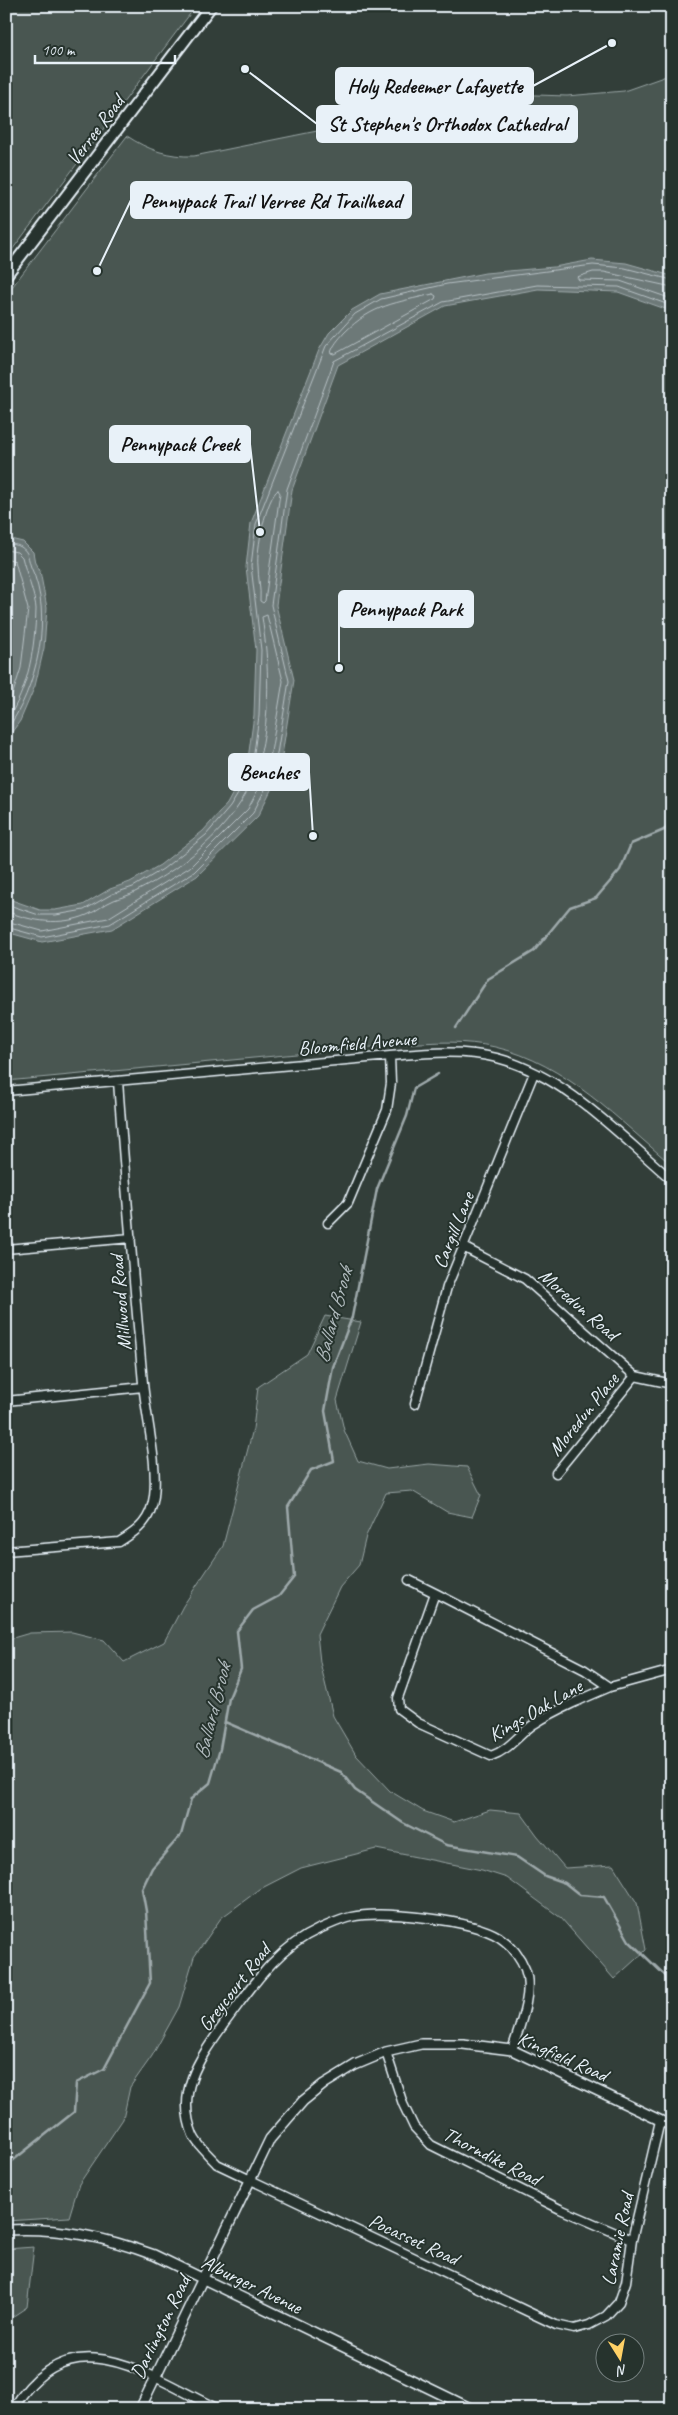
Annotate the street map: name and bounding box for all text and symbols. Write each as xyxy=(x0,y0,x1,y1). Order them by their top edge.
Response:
scale bar xyxy=(35,32,175,64)
text: 100 m xyxy=(42,41,76,60)
callout: Holy Redeemer Lafayette xyxy=(336,68,533,104)
text: Holy Redeemer Lafayette xyxy=(347,73,525,100)
street label: Verree Road xyxy=(61,88,132,170)
callout: St Stephen's Orthodox Cathedral xyxy=(317,106,577,142)
text: St Stephen's Orthodox Cathedral xyxy=(328,111,570,137)
callout: Pennypack Trail Verree Rd Trailhead xyxy=(131,182,411,218)
text: Pennypack Trail Verree Rd Trailhead xyxy=(141,188,405,214)
callout: Pennypack Creek xyxy=(110,426,250,462)
text: Pennypack Creek xyxy=(120,431,242,457)
callout: Pennypack Park xyxy=(339,591,473,627)
text: Pennypack Park xyxy=(349,596,465,622)
callout: Benches xyxy=(229,754,309,790)
text: Benches xyxy=(239,759,301,785)
street label: Bloomfield Avenue xyxy=(297,1026,418,1061)
street label: Cargill Lane xyxy=(427,1187,481,1272)
street label: Millwood Road xyxy=(104,1251,137,1352)
water label: Ballard Brook xyxy=(308,1260,359,1365)
street label: Moredun Road xyxy=(534,1263,626,1348)
street label: Moredun Place xyxy=(542,1367,625,1461)
water label: Ballard Brook xyxy=(188,1656,237,1761)
street label: Kings Oak Lane xyxy=(484,1673,588,1747)
street label: Greycourt Road xyxy=(192,1936,278,2036)
street label: Kingfield Road xyxy=(514,2026,615,2089)
street label: Thorndike Road xyxy=(439,2121,547,2193)
street label: Laramie Road xyxy=(596,2188,640,2287)
street label: Pocasset Road xyxy=(365,2208,465,2272)
street label: Alburger Avenue xyxy=(198,2249,307,2320)
street label: Darlington Road xyxy=(125,2269,198,2383)
north arrow xyxy=(596,2332,646,2382)
text: N xyxy=(614,2361,628,2380)

